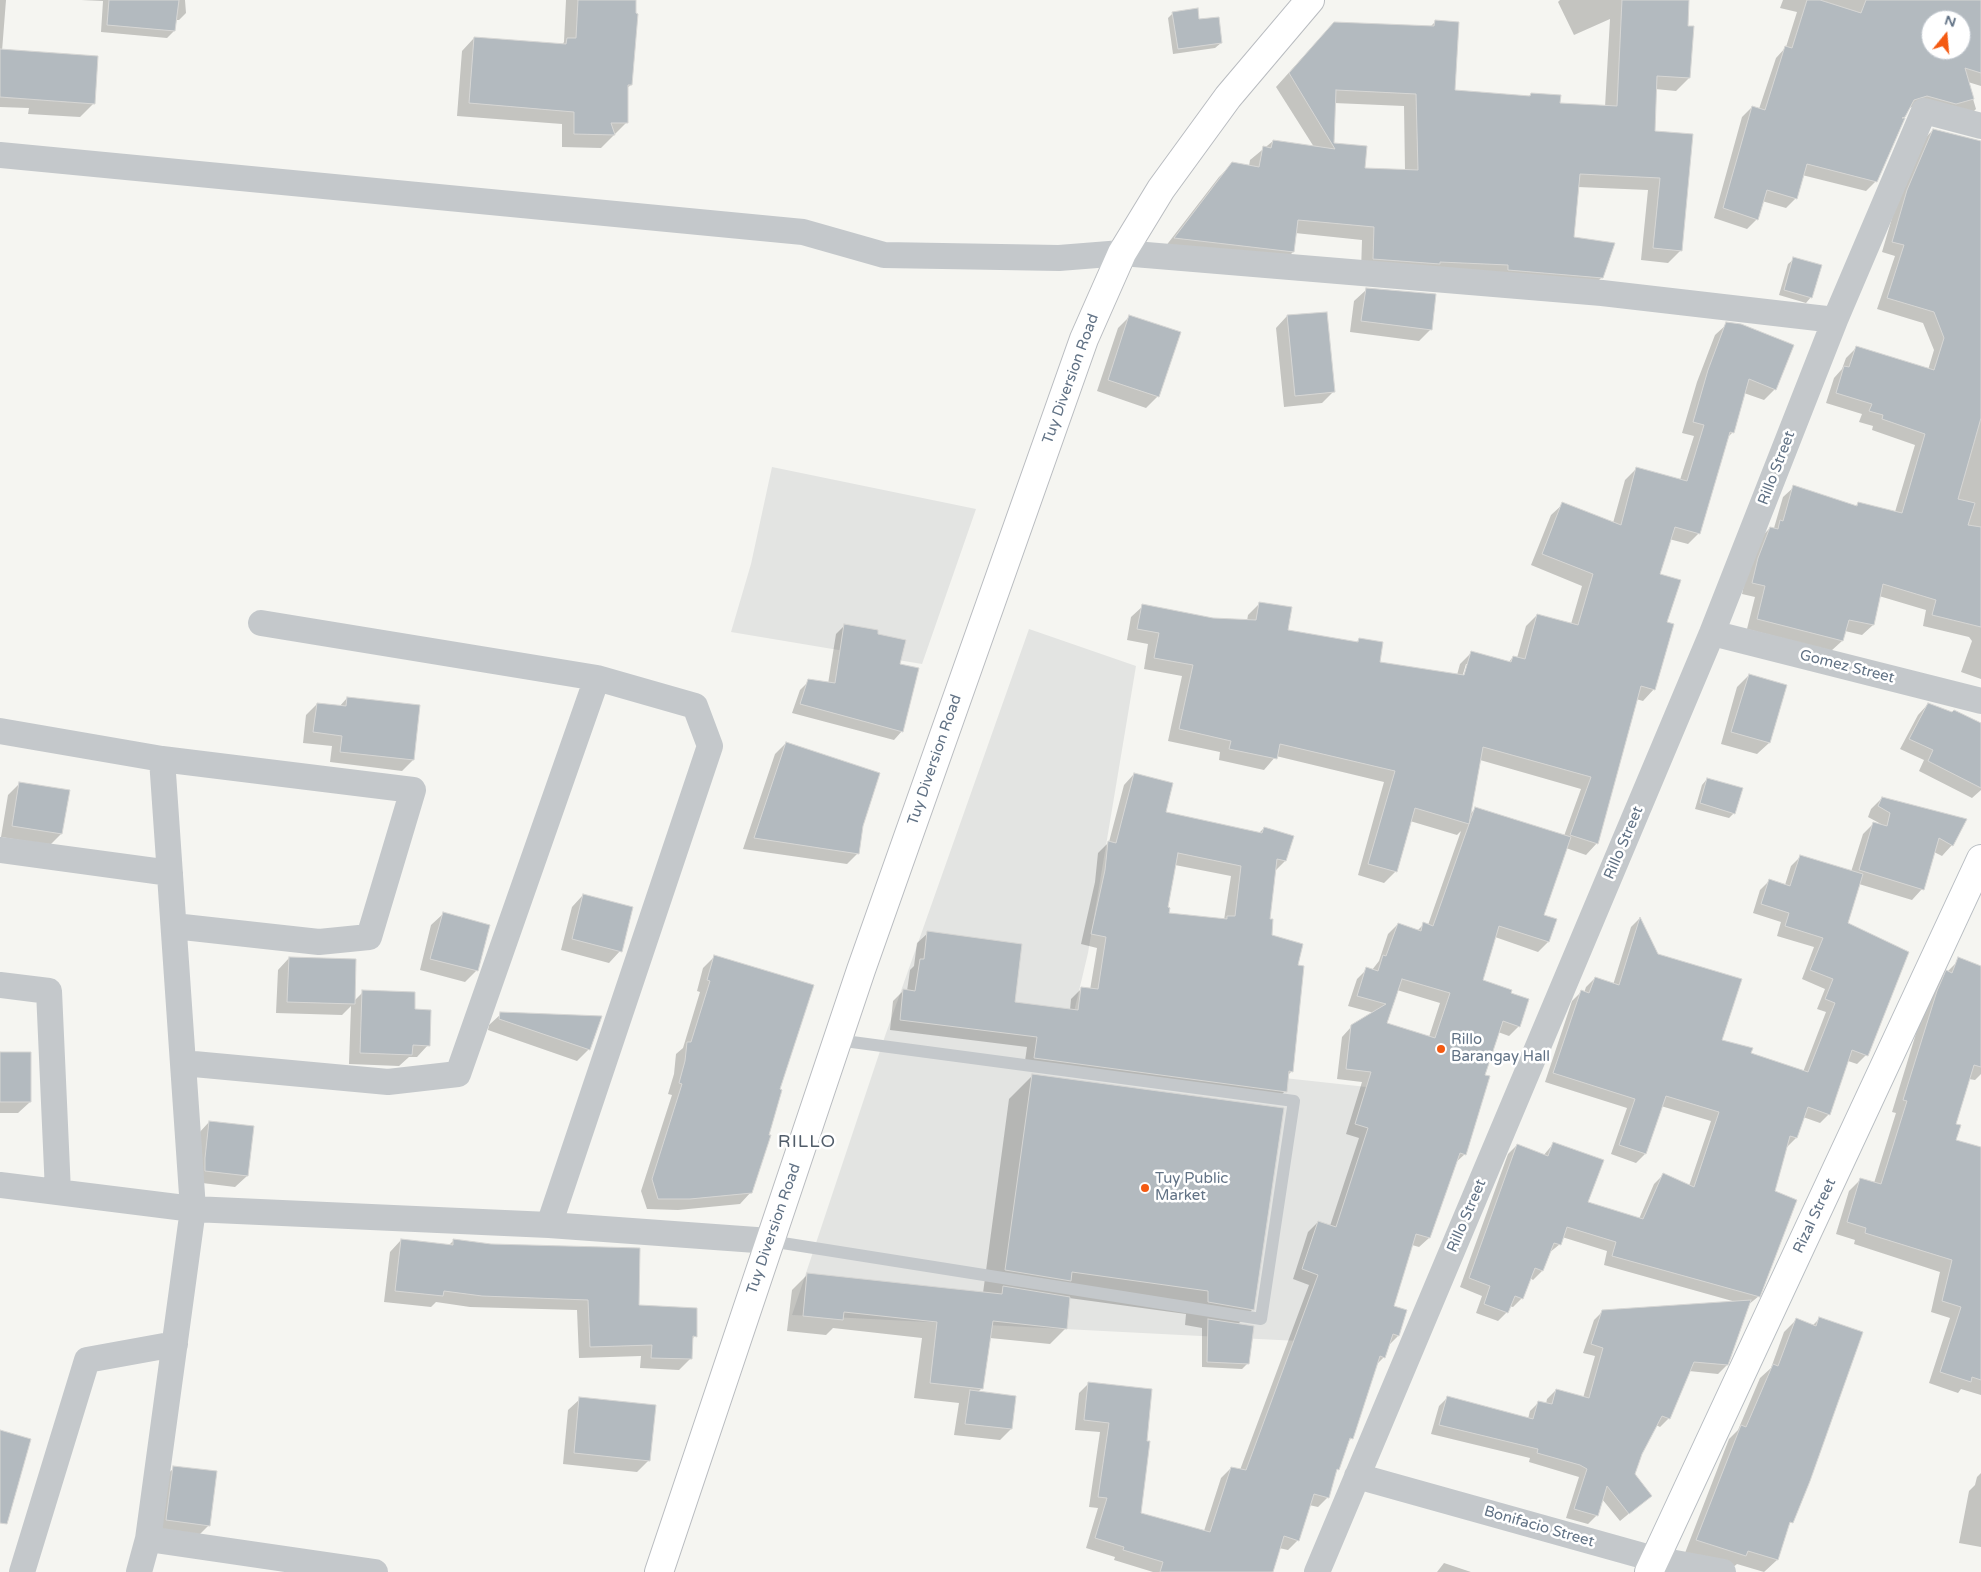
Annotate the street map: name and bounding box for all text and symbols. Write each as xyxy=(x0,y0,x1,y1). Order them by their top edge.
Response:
north arrow xyxy=(1921,10,1971,60)
text: N xyxy=(1942,11,1958,31)
street label: Tuy Diversion Road xyxy=(1039,312,1103,446)
street label: Rillo Street xyxy=(1755,428,1799,508)
street label: Gomez Street xyxy=(1798,647,1896,687)
street label: Tuy Diversion Road xyxy=(904,692,966,828)
street label: Rillo Street xyxy=(1601,804,1647,882)
place label: Rillo Barangay Hall xyxy=(1451,1031,1550,1066)
marker: Rillo Barangay Hall xyxy=(1435,1043,1447,1055)
district label: RILLO xyxy=(777,1131,837,1153)
street label: Tuy Diversion Road xyxy=(743,1161,805,1297)
place label: Tuy Public Market xyxy=(1155,1170,1228,1205)
street label: Rizal Street xyxy=(1790,1176,1840,1256)
street label: Rillo Street xyxy=(1444,1177,1490,1255)
marker: Tuy Public Market xyxy=(1139,1182,1151,1194)
street label: Bonifacio Street xyxy=(1482,1503,1596,1551)

